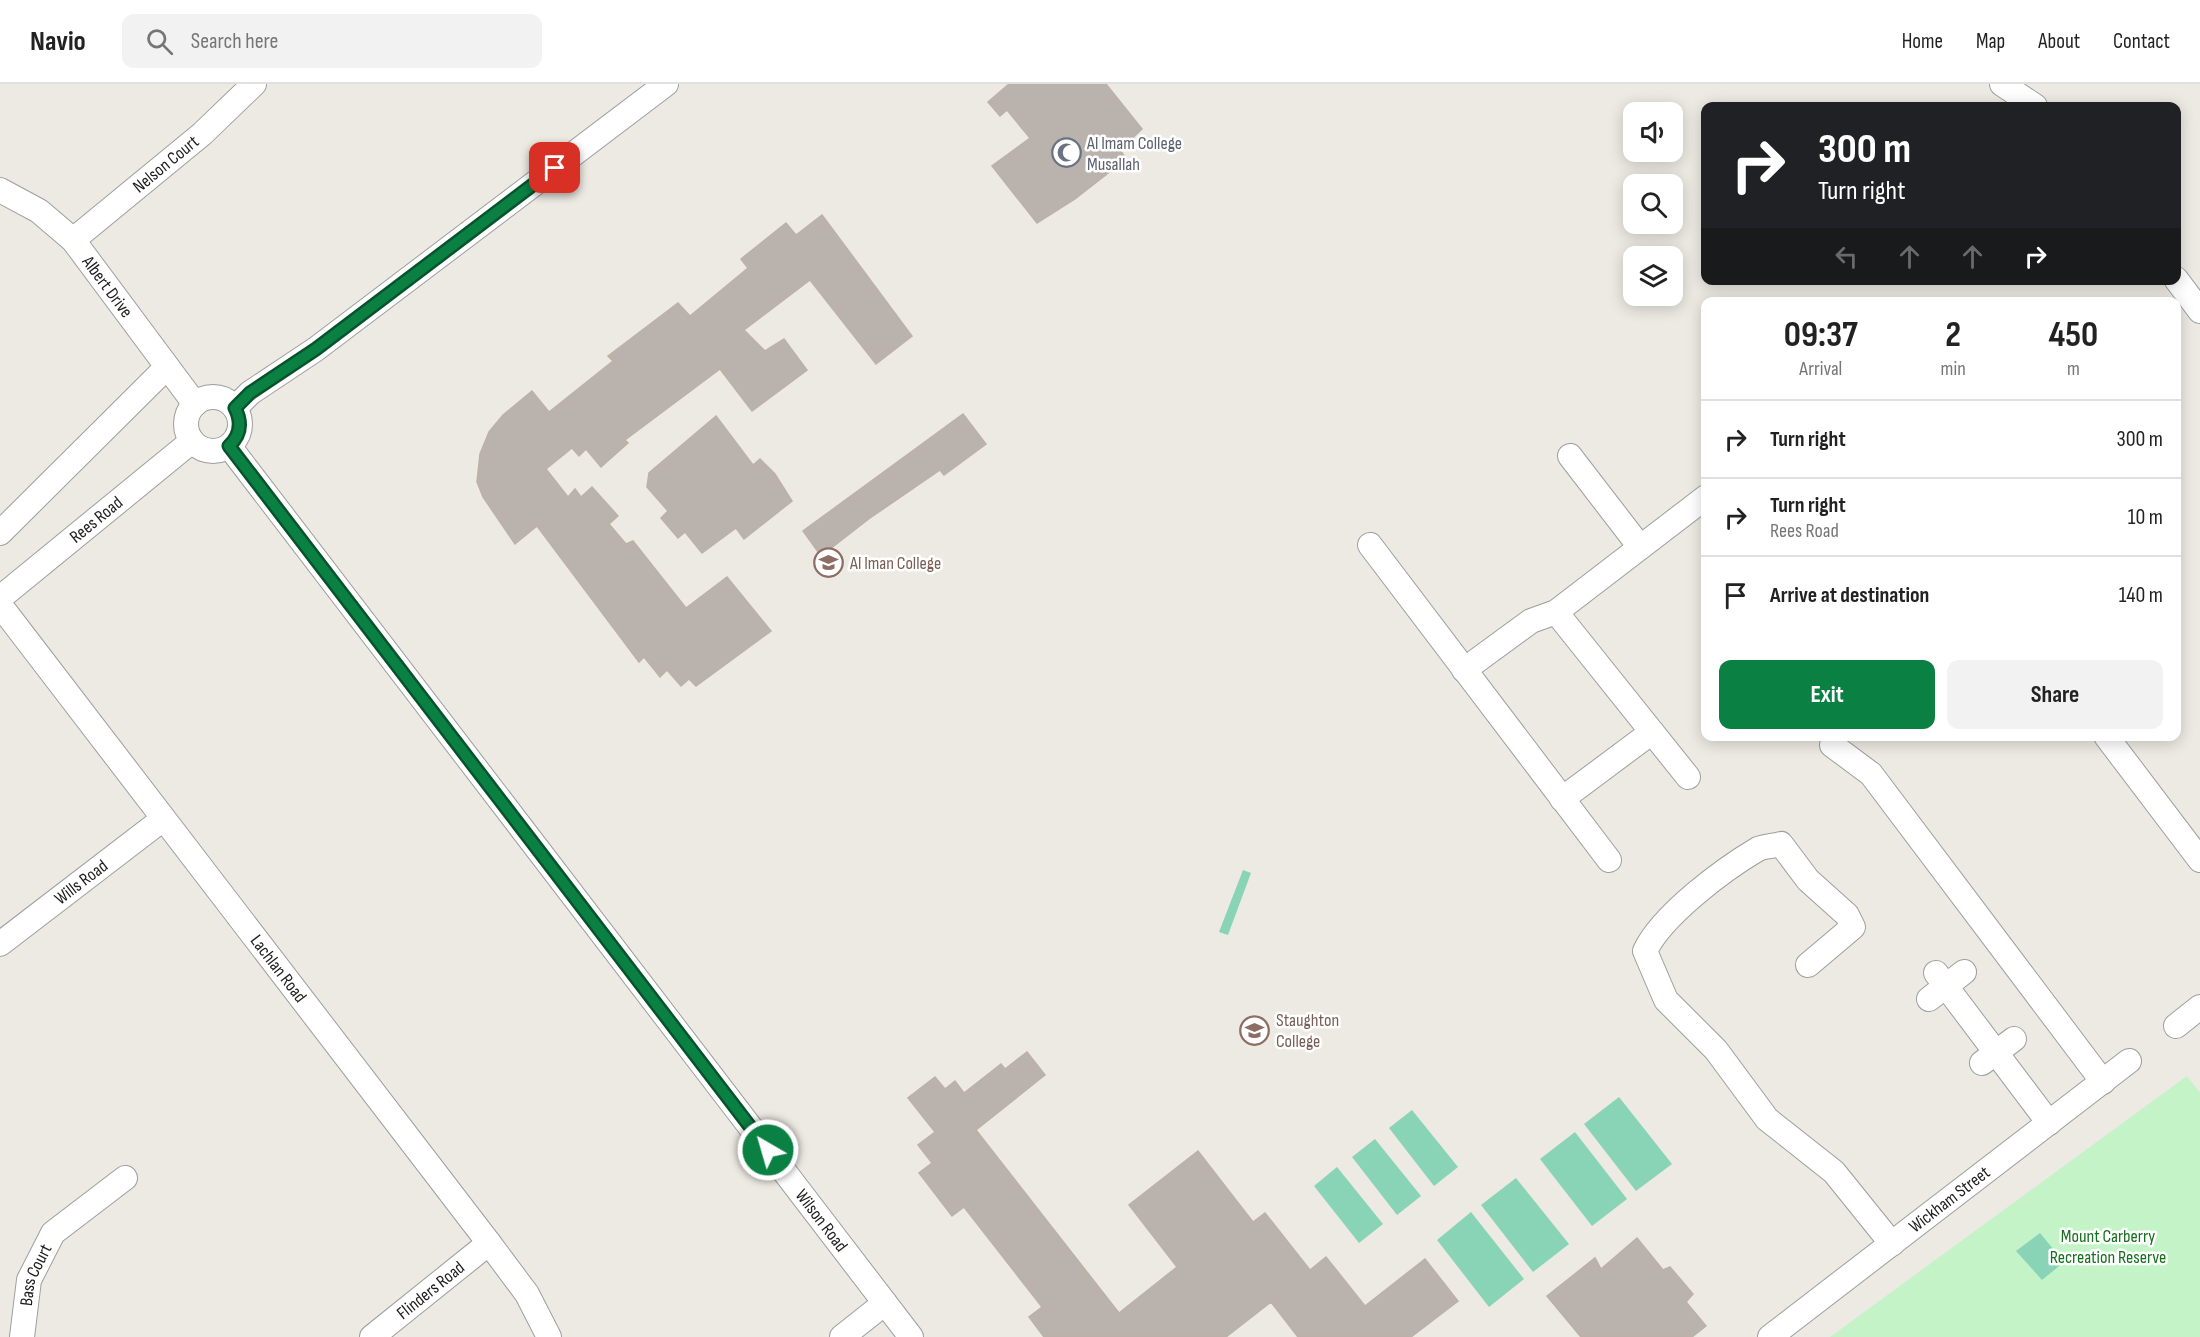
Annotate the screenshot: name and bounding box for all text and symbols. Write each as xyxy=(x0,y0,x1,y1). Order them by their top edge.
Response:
search box xyxy=(122,14,542,68)
text: Navio xyxy=(30,25,86,58)
icon: search xyxy=(143,25,176,58)
text: Search here xyxy=(191,28,278,55)
text: Home xyxy=(1902,29,1943,54)
text: Map xyxy=(1976,29,2005,54)
text: About xyxy=(2038,29,2080,54)
text: Contact xyxy=(2113,29,2170,54)
map controls xyxy=(1623,102,1683,306)
button: sound xyxy=(1623,102,1683,162)
text: 300 m xyxy=(1818,124,1911,175)
icon: right xyxy=(1719,126,1797,204)
street label: Nelson Court xyxy=(129,131,204,197)
place label: Al Imam College Musallah xyxy=(1086,133,1182,175)
mosque icon: Al Imam College Musallah xyxy=(1050,137,1082,169)
pin xyxy=(529,142,580,193)
icon: arrive xyxy=(538,151,571,184)
button: search xyxy=(1623,174,1683,234)
text: Turn right xyxy=(1818,175,1905,207)
icon: left xyxy=(1830,240,1863,273)
icon: ahead xyxy=(1893,240,1926,273)
icon: ahead xyxy=(1956,240,1989,273)
icon: right xyxy=(2019,240,2052,273)
button: layers xyxy=(1623,246,1683,306)
street label: Albert Drive xyxy=(77,251,137,322)
text: 09:37 xyxy=(1784,314,1858,357)
text: 2 xyxy=(1945,314,1961,357)
text: 450 xyxy=(2048,314,2098,357)
text: Arrival xyxy=(1799,357,1842,381)
text: min xyxy=(1941,357,1966,381)
text: m xyxy=(2067,357,2080,381)
icon: right xyxy=(1719,423,1752,456)
text: Turn right xyxy=(1770,426,1846,453)
text: 300 m xyxy=(2117,426,2163,453)
street label: Rees Road xyxy=(66,492,127,548)
text: Turn right xyxy=(1770,492,1846,519)
icon: right xyxy=(1719,501,1752,534)
text: 10 m xyxy=(2128,504,2163,531)
text: Rees Road xyxy=(1770,519,1839,543)
school or university icon: Al Iman College xyxy=(813,547,845,579)
place label: Al Iman College xyxy=(849,553,941,574)
icon: arrive xyxy=(1719,579,1752,612)
text: Arrive at destination xyxy=(1770,582,1929,609)
text: 140 m xyxy=(2119,582,2163,609)
button: Exit xyxy=(1719,660,1935,729)
button: Share xyxy=(1947,660,2163,729)
street label: Wills Road xyxy=(51,855,112,909)
street label: Lachlan Road xyxy=(246,931,311,1007)
place label: Staughton College xyxy=(1276,1010,1339,1052)
school or university icon: Staughton College xyxy=(1239,1014,1271,1046)
position arrow xyxy=(736,1118,800,1182)
street label: Wickham Street xyxy=(1905,1162,1994,1237)
street label: Wilson Road xyxy=(791,1185,852,1256)
park label: Mount Carberry Recreation Reserve xyxy=(2050,1226,2166,1268)
street label: Bass Court xyxy=(16,1240,57,1307)
street label: Flinders Road xyxy=(393,1257,469,1324)

